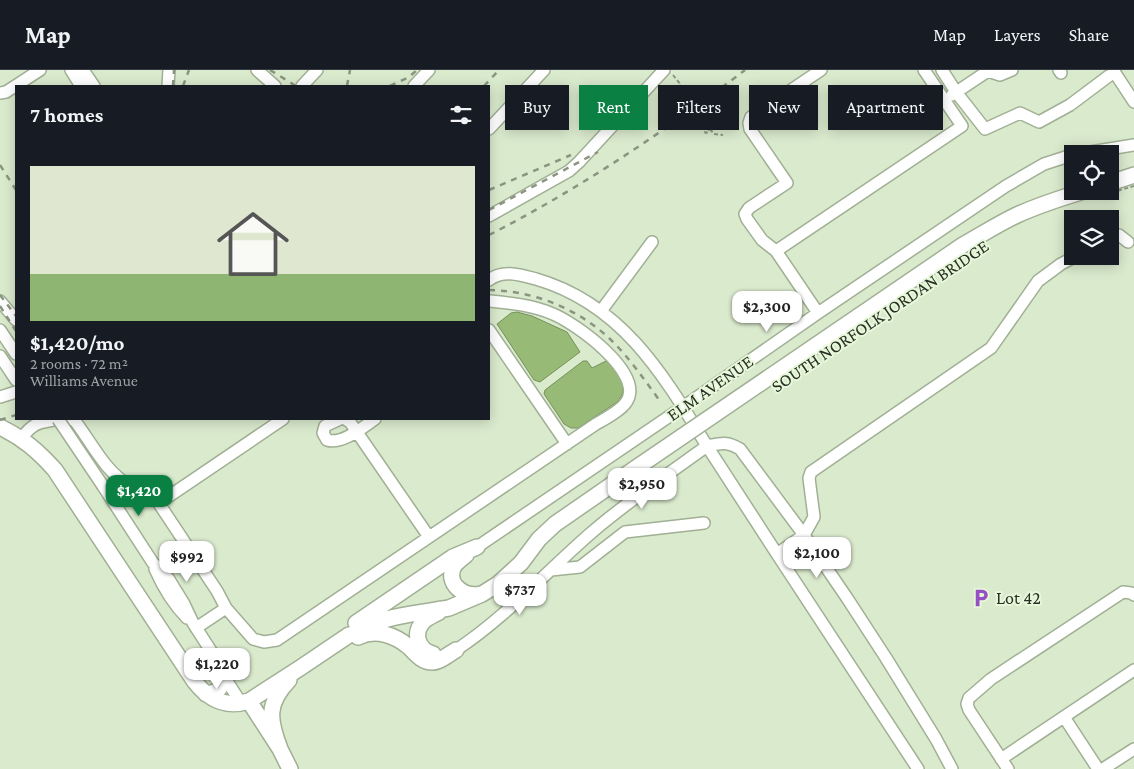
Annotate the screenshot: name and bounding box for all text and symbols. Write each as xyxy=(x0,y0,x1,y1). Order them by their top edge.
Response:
text: Map xyxy=(25,21,71,48)
text: Map xyxy=(933,25,966,45)
text: Layers xyxy=(994,25,1041,45)
text: Share xyxy=(1069,25,1109,45)
chip: Buy xyxy=(505,85,569,130)
chip: Rent xyxy=(579,85,648,130)
chip: Filters xyxy=(658,85,739,130)
chip: New xyxy=(749,85,818,130)
chip: Apartment xyxy=(828,85,943,130)
icon: filters xyxy=(447,101,475,129)
text: 7 homes xyxy=(30,103,103,127)
map controls xyxy=(1064,145,1119,265)
button: locate xyxy=(1064,145,1119,200)
icon: home xyxy=(208,199,298,289)
button: layers xyxy=(1064,210,1119,265)
street label: SOUTH NORFOLK JORDAN BRIDGE xyxy=(768,236,993,396)
pin: $2,300 xyxy=(726,290,808,333)
text: $2,300 xyxy=(743,298,791,315)
text: $1,420/mo xyxy=(30,331,124,355)
street label: ELM AVENUE xyxy=(663,351,757,425)
text: 2 rooms · 72 m² xyxy=(30,355,128,372)
text: Williams Avenue xyxy=(30,372,138,389)
pin: $2,950 xyxy=(601,468,683,510)
pin: $1,420 xyxy=(98,474,180,517)
text: $2,950 xyxy=(619,475,665,492)
text: $1,420 xyxy=(117,482,161,499)
pin: $2,100 xyxy=(776,536,858,579)
pin: $992 xyxy=(157,540,217,583)
text: $2,100 xyxy=(794,544,840,561)
text: $992 xyxy=(170,548,204,565)
pin: $737 xyxy=(490,574,550,616)
text: $737 xyxy=(505,581,535,598)
parking icon: Lot 42 xyxy=(970,587,992,609)
place label: Lot 42 xyxy=(996,588,1041,608)
pin: $1,220 xyxy=(176,648,258,690)
text: $1,220 xyxy=(195,655,239,672)

